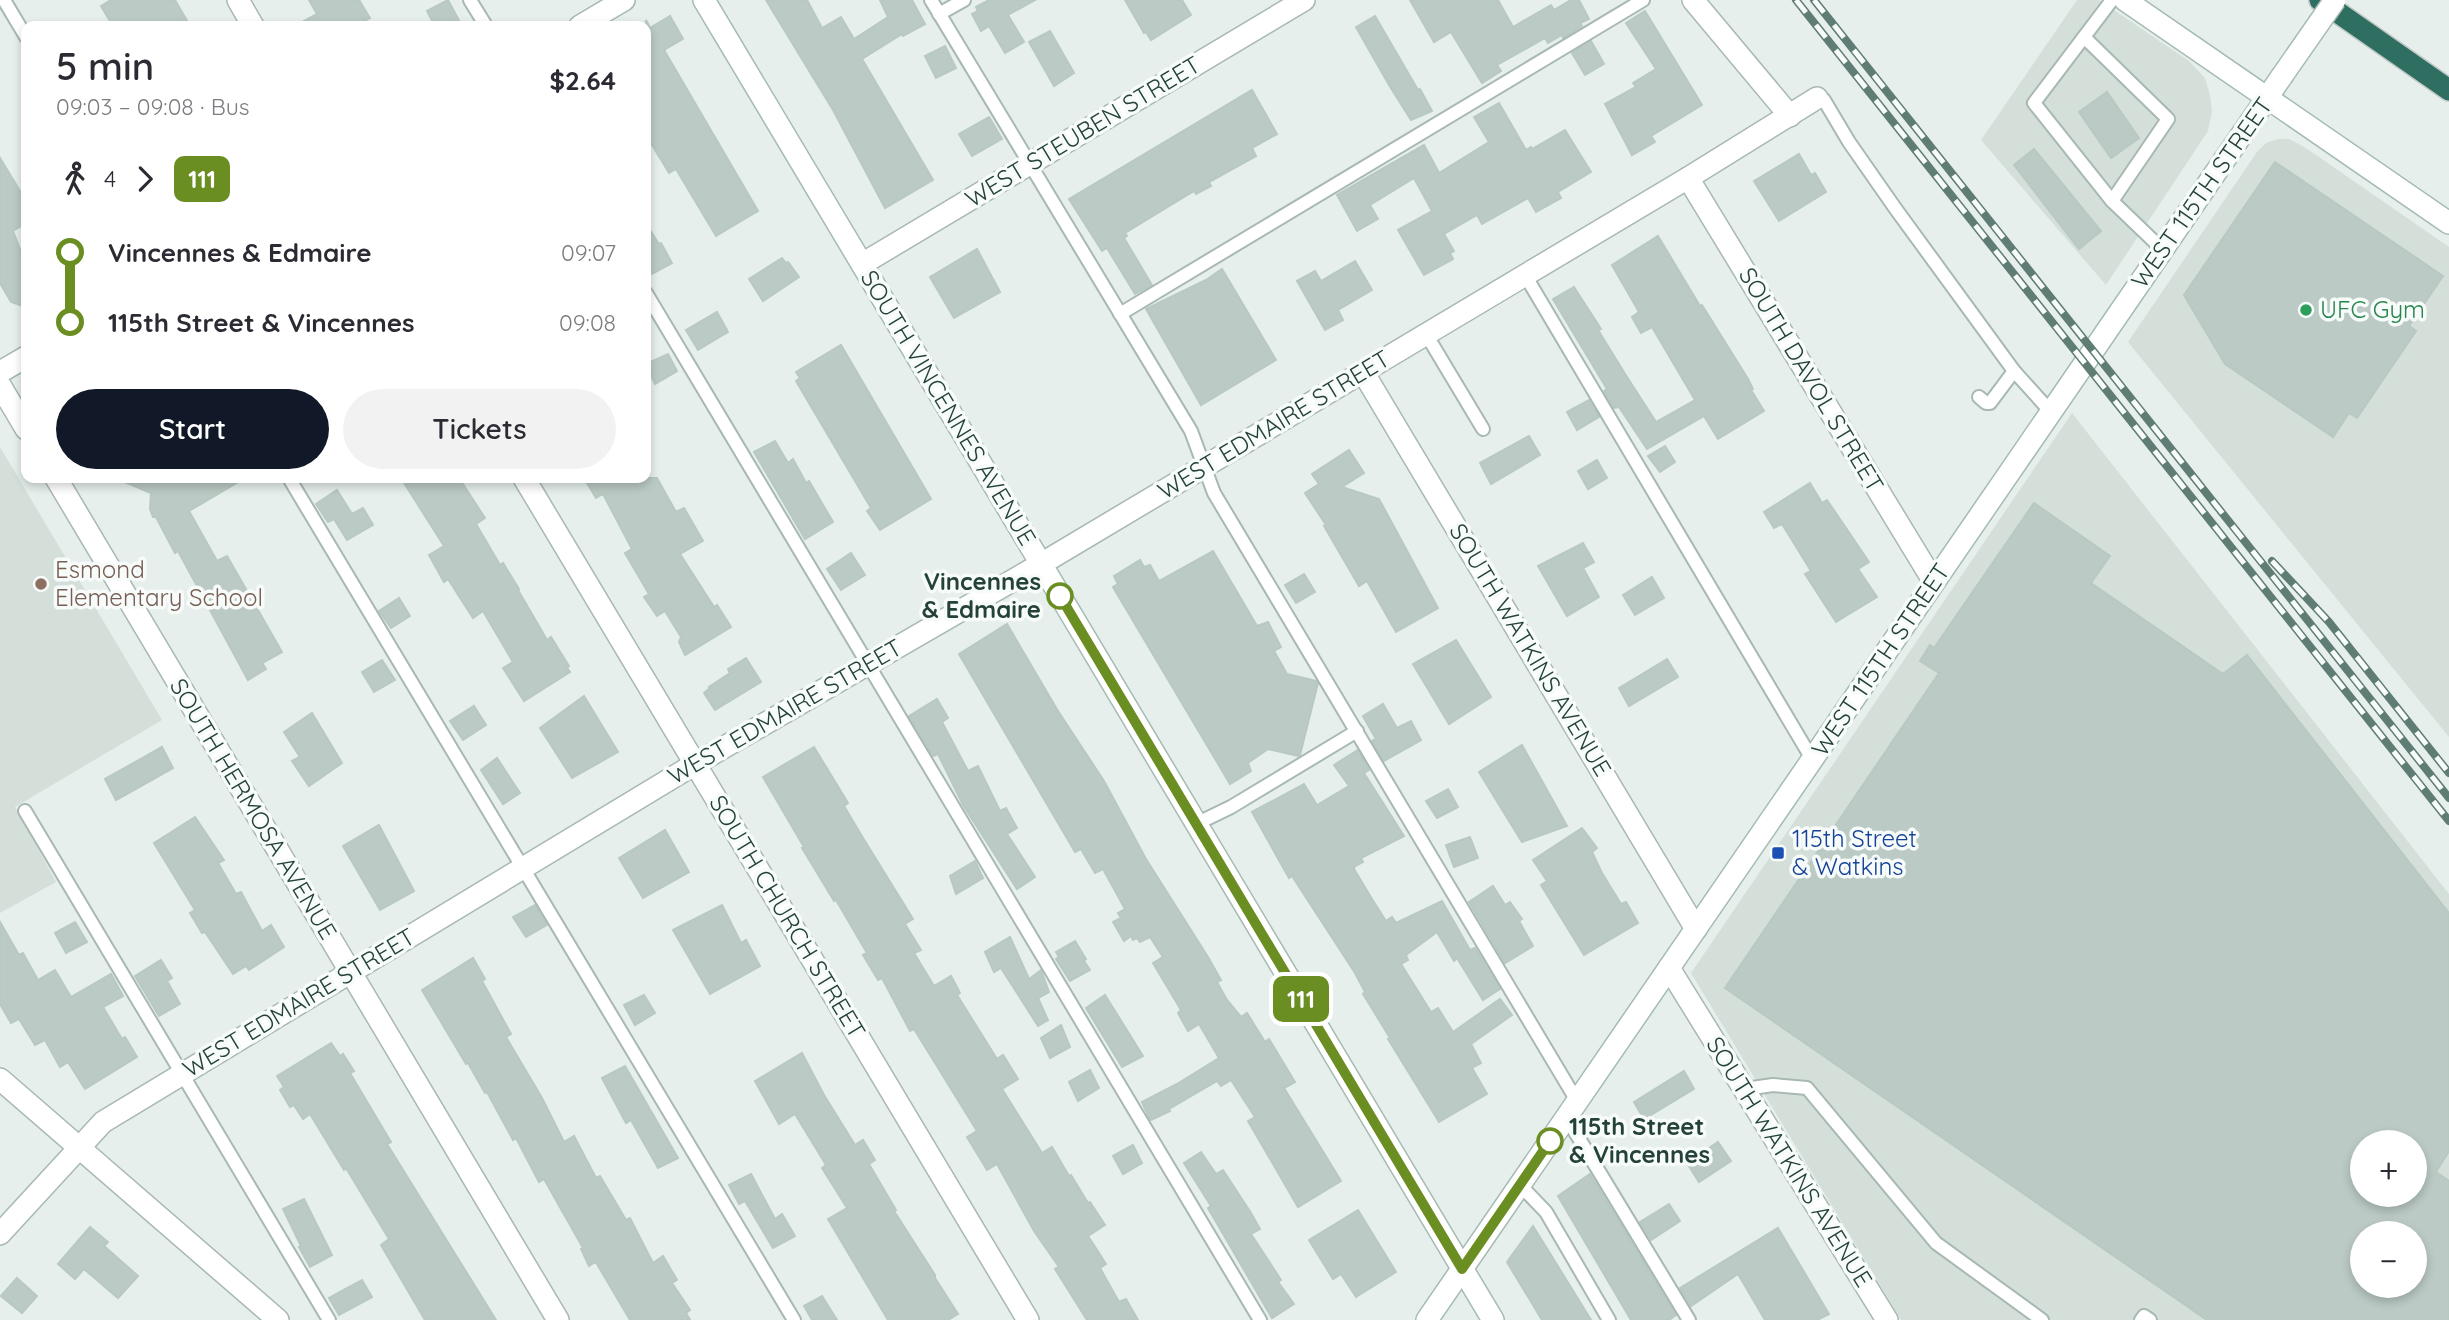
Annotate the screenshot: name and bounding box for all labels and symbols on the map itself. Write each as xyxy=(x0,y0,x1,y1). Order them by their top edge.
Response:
street label: WEST STEUBEN STREET xyxy=(959,49,1206,213)
street label: WEST 115TH STREET xyxy=(2124,91,2278,294)
street label: SOUTH DAVOL STREET xyxy=(1733,262,1891,497)
street label: SOUTH VINCENNES AVENUE xyxy=(855,264,1043,551)
place label: UFC Gym xyxy=(2320,294,2425,324)
marker: UFC Gym xyxy=(2298,302,2314,318)
street label: WEST EDMAIRE STREET xyxy=(1152,343,1395,505)
street label: SOUTH WATKINS AVENUE xyxy=(1443,518,1618,781)
place label: Esmond Elementary School xyxy=(55,554,263,612)
street label: WEST 115TH STREET xyxy=(1804,557,1956,762)
place label: Vincennes & Edmaire xyxy=(922,566,1041,624)
marker: Esmond Elementary School xyxy=(33,576,49,592)
marker: Vincennes & Edmaire xyxy=(1047,583,1073,609)
street label: WEST EDMAIRE STREET xyxy=(662,632,907,791)
street label: SOUTH HERMOSA AVENUE xyxy=(164,673,344,944)
street label: SOUTH CHURCH STREET xyxy=(703,789,872,1044)
place label: 115th Street & Watkins xyxy=(1792,823,1917,881)
marker: 115th Street & Watkins xyxy=(1770,845,1786,861)
street label: WEST EDMAIRE STREET xyxy=(177,921,420,1083)
line badge: 111 xyxy=(1261,976,1341,1022)
street label: SOUTH WATKINS AVENUE xyxy=(1700,1031,1879,1292)
place label: 115th Street & Vincennes xyxy=(1569,1111,1710,1169)
marker: 115th Street & Vincennes xyxy=(1537,1128,1563,1154)

